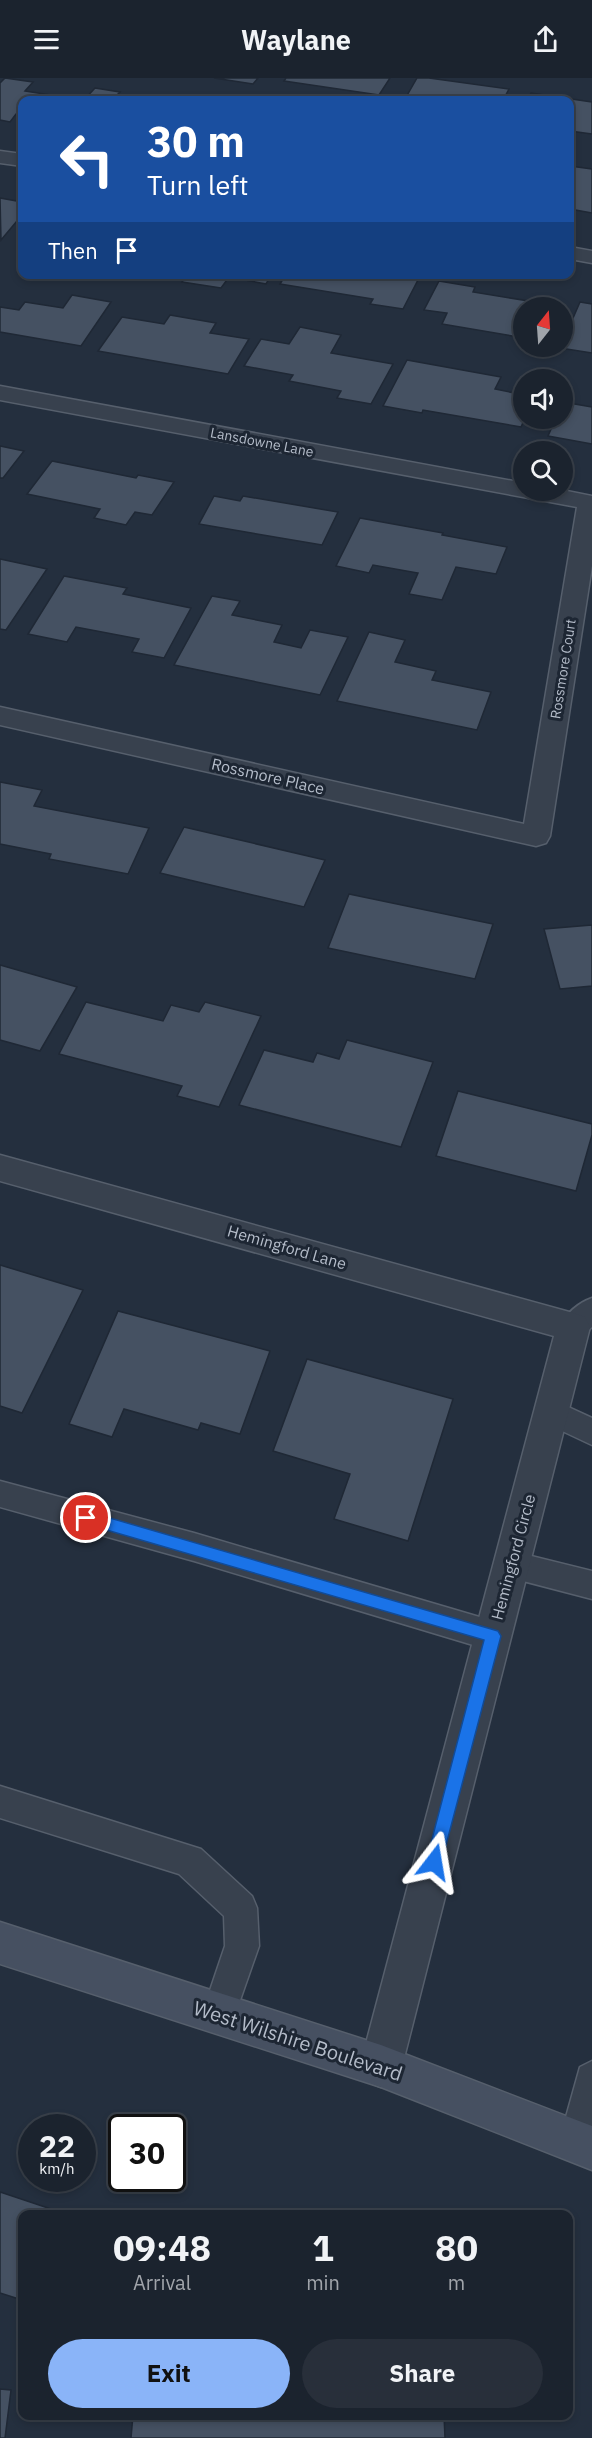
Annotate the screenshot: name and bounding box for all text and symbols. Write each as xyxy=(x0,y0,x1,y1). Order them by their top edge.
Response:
text: Waylane xyxy=(241,22,351,57)
icon: menu xyxy=(30,23,63,56)
icon: share xyxy=(529,23,562,56)
text: 30 m xyxy=(147,114,245,169)
icon: left xyxy=(48,120,126,198)
text: Turn left xyxy=(147,167,248,202)
icon: arrive xyxy=(110,234,143,267)
text: Then xyxy=(48,236,98,265)
north arrow xyxy=(513,297,573,357)
map controls xyxy=(513,297,573,501)
button: sound xyxy=(513,369,573,429)
street label: Lansdowne Lane xyxy=(209,423,316,461)
button: search xyxy=(513,441,573,501)
street label: Rossmore Court xyxy=(546,618,580,720)
street label: Rossmore Place xyxy=(210,753,327,799)
street label: Hemingford Lane xyxy=(225,1220,349,1274)
pin xyxy=(60,1492,111,1543)
street label: Hemingford Circle xyxy=(487,1492,539,1622)
icon: arrive xyxy=(69,1501,102,1534)
position arrow xyxy=(402,1830,466,1894)
street label: West Wilshire Boulevard xyxy=(190,1994,406,2087)
speed limit sign: 30 xyxy=(108,2114,186,2192)
text: 22 xyxy=(39,2126,75,2165)
text: km/h xyxy=(39,2159,75,2178)
text: 09:48 xyxy=(113,2224,211,2271)
text: 1 xyxy=(312,2224,334,2271)
text: 80 xyxy=(435,2224,478,2271)
text: Arrival xyxy=(133,2269,191,2296)
text: min xyxy=(306,2269,340,2296)
text: m xyxy=(448,2269,465,2296)
button: Exit xyxy=(48,2339,290,2408)
button: Share xyxy=(302,2339,543,2408)

